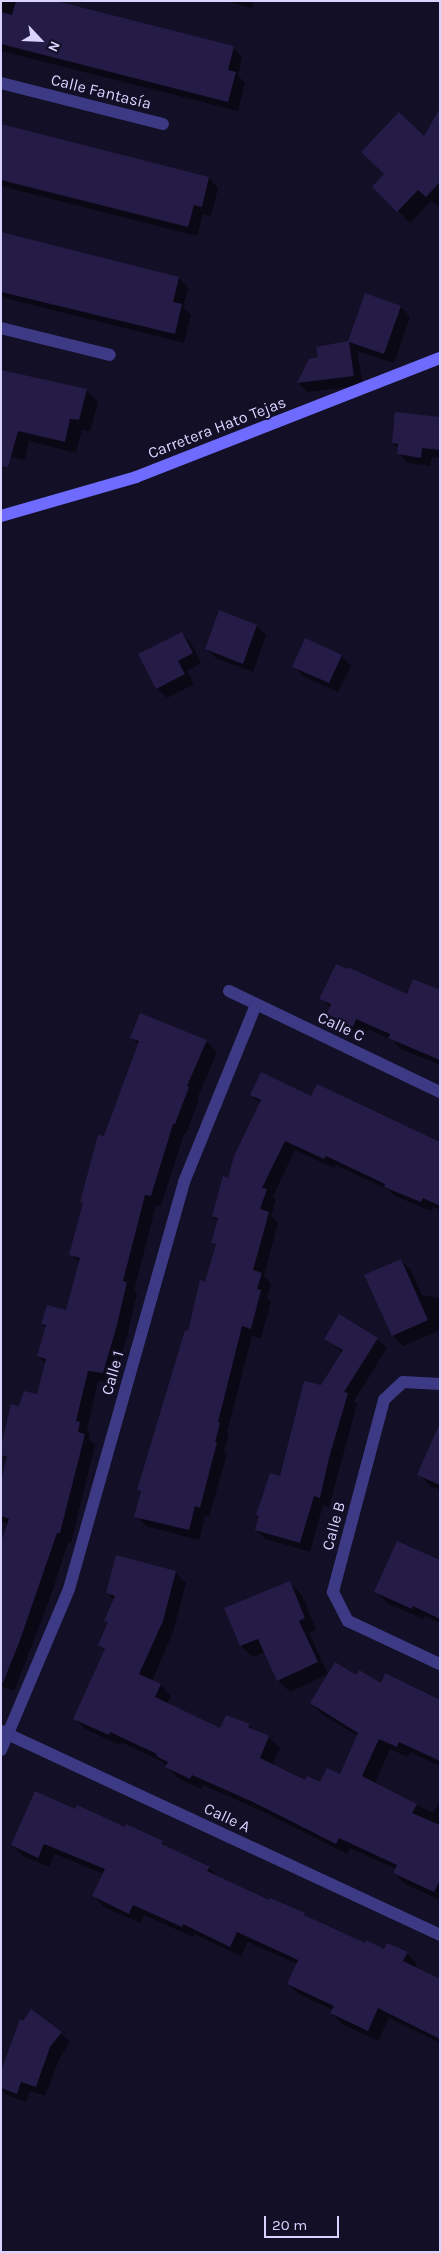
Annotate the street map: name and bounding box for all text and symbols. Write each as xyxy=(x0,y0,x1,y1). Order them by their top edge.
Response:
north arrow xyxy=(15,15,65,65)
text: N xyxy=(44,38,64,55)
street label: Calle Fantasía xyxy=(49,70,153,114)
street label: Carretera Hato Tejas xyxy=(145,393,289,463)
street label: Calle C xyxy=(315,1008,367,1046)
street label: Calle 1 xyxy=(98,1349,128,1397)
street label: Calle B xyxy=(318,1500,350,1552)
street label: Calle A xyxy=(201,1799,253,1837)
scale bar xyxy=(266,2206,341,2238)
text: 20 m xyxy=(272,2216,307,2234)

